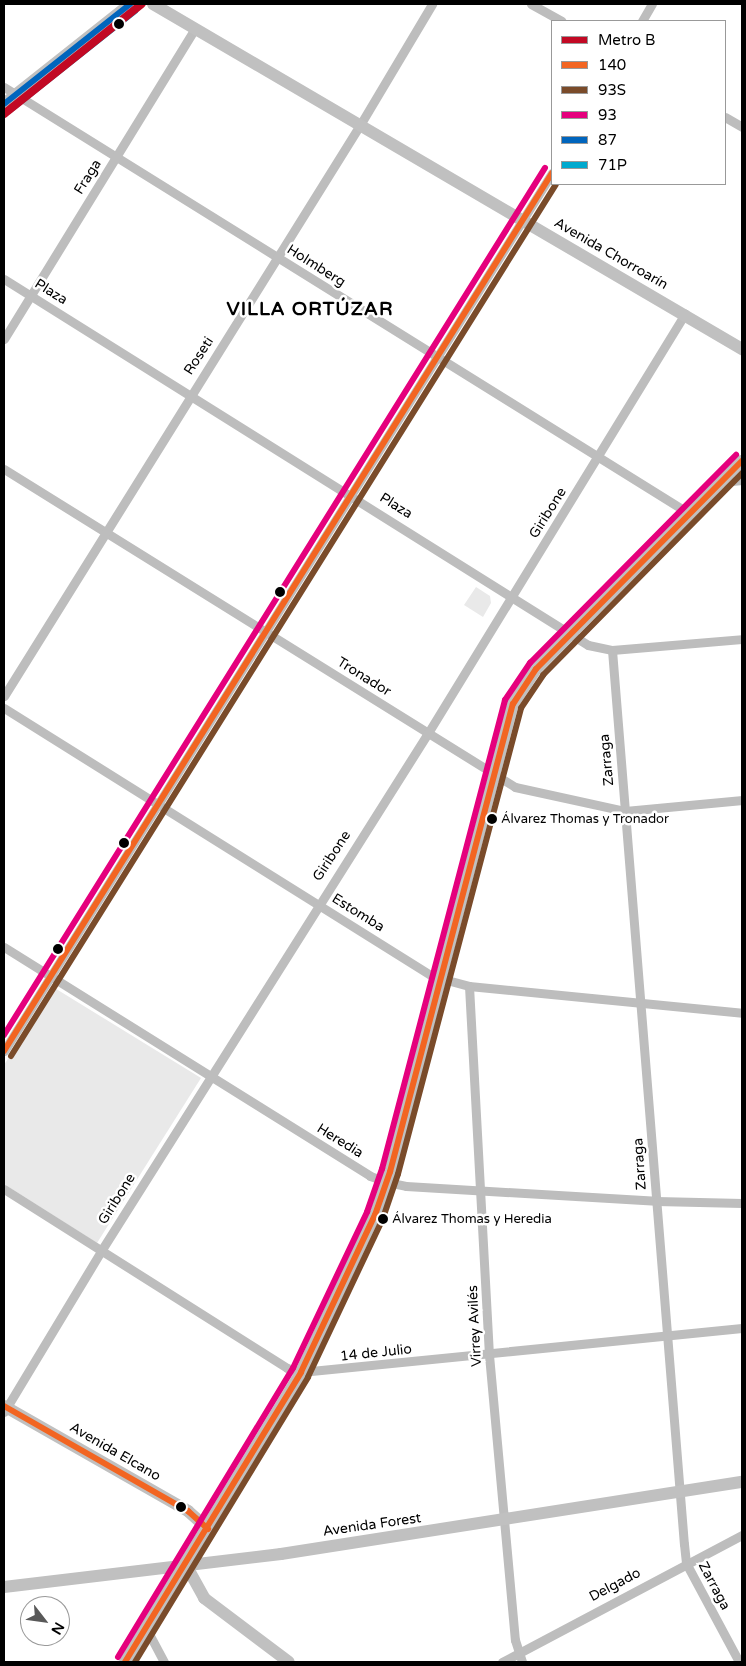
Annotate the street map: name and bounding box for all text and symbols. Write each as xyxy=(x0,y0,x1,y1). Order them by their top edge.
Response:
unlabelled marker xyxy=(114,19,124,29)
legend xyxy=(551,20,726,185)
text: Metro B xyxy=(598,31,655,49)
text: 140 xyxy=(598,56,626,74)
text: 93S xyxy=(598,81,626,99)
text: 93 xyxy=(598,106,617,124)
text: 87 xyxy=(598,131,617,149)
street label: Fraga xyxy=(71,156,105,198)
text: 71P xyxy=(598,156,627,174)
street label: Avenida Chorroarín xyxy=(551,215,671,293)
street label: Holmberg xyxy=(284,241,348,291)
street label: Plaza xyxy=(31,275,71,309)
district label: VILLA ORTÚZAR xyxy=(225,299,395,321)
street label: Roseti xyxy=(181,334,217,378)
street label: Giribone xyxy=(526,484,570,542)
street label: Plaza xyxy=(376,489,416,523)
unlabelled marker xyxy=(275,587,285,597)
street label: Tronador xyxy=(334,654,394,700)
street label: Zarraga xyxy=(596,733,618,787)
place label: Álvarez Thomas y Tronador xyxy=(501,811,669,827)
marker: Álvarez Thomas y Tronador xyxy=(487,814,497,824)
street label: Giribone xyxy=(310,828,354,884)
unlabelled marker xyxy=(119,838,129,848)
street label: Estomba xyxy=(329,890,387,936)
unlabelled marker xyxy=(53,944,63,954)
street label: Heredia xyxy=(314,1120,366,1162)
street label: Zarraga xyxy=(630,1137,650,1191)
street label: Giribone xyxy=(95,1170,139,1228)
place label: Álvarez Thomas y Heredia xyxy=(392,1211,552,1227)
marker: Álvarez Thomas y Heredia xyxy=(378,1214,388,1224)
street label: Virrey Avilés xyxy=(464,1285,486,1367)
street label: 14 de Julio xyxy=(339,1341,413,1365)
street label: Avenida Elcano xyxy=(66,1419,164,1485)
unlabelled marker xyxy=(176,1502,186,1512)
street label: Avenida Forest xyxy=(322,1510,422,1540)
street label: Zarraga xyxy=(694,1559,734,1613)
street label: Delgado xyxy=(586,1565,644,1605)
north arrow xyxy=(20,1596,70,1646)
text: N xyxy=(47,1619,68,1637)

